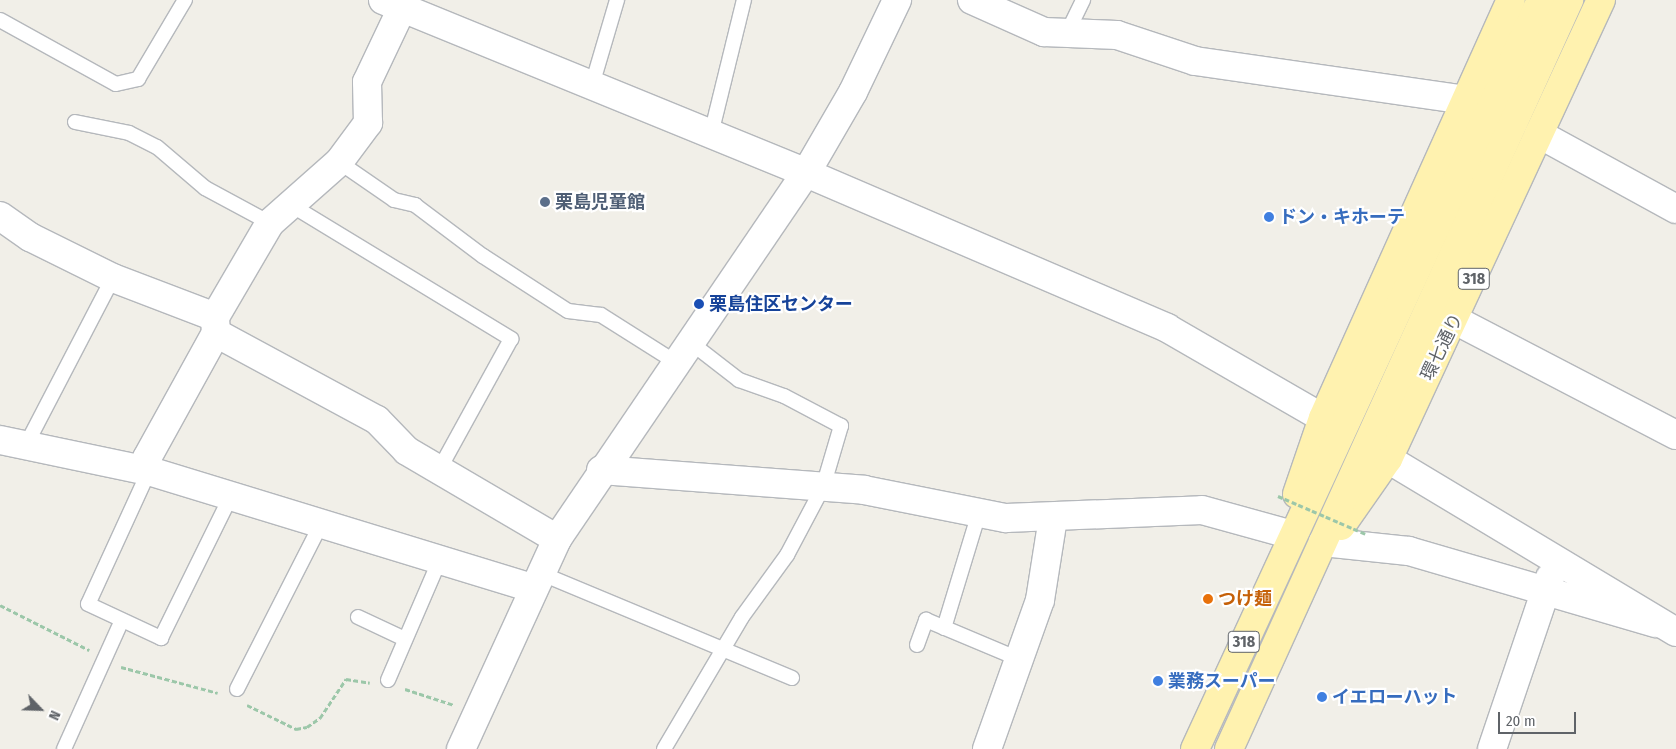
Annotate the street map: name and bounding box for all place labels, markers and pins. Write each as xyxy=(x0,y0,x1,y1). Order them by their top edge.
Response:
place label: 栗島児童館 xyxy=(555,191,645,213)
marker: 栗島児童館 xyxy=(539,196,551,208)
place label: ドン・キホーテ xyxy=(1279,206,1405,228)
marker: ドン・キホーテ xyxy=(1263,211,1275,223)
place label: 栗島住区センター xyxy=(709,293,853,315)
marker: 栗島住区センター xyxy=(693,298,705,310)
place label: つけ麺 xyxy=(1218,588,1272,610)
marker: つけ麺 xyxy=(1202,593,1214,605)
place label: 業務スーパー xyxy=(1168,670,1276,692)
marker: 業務スーパー xyxy=(1152,675,1164,687)
place label: イエローハット xyxy=(1332,686,1458,708)
marker: イエローハット xyxy=(1316,691,1328,703)

